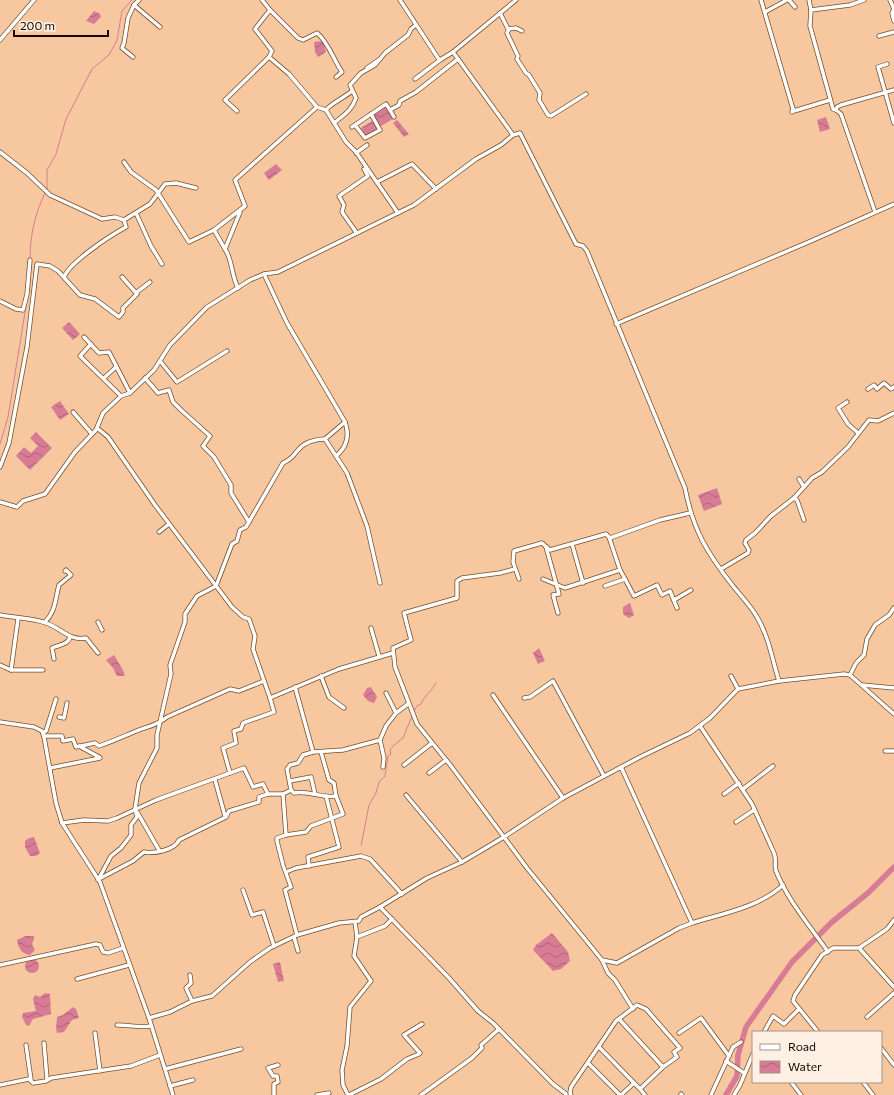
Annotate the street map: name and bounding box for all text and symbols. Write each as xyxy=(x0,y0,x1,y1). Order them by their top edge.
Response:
scale bar xyxy=(14,12,108,38)
text: 200 m xyxy=(20,18,55,32)
legend xyxy=(752,1031,882,1083)
text: Road xyxy=(788,1039,816,1053)
text: Water xyxy=(788,1059,822,1073)

